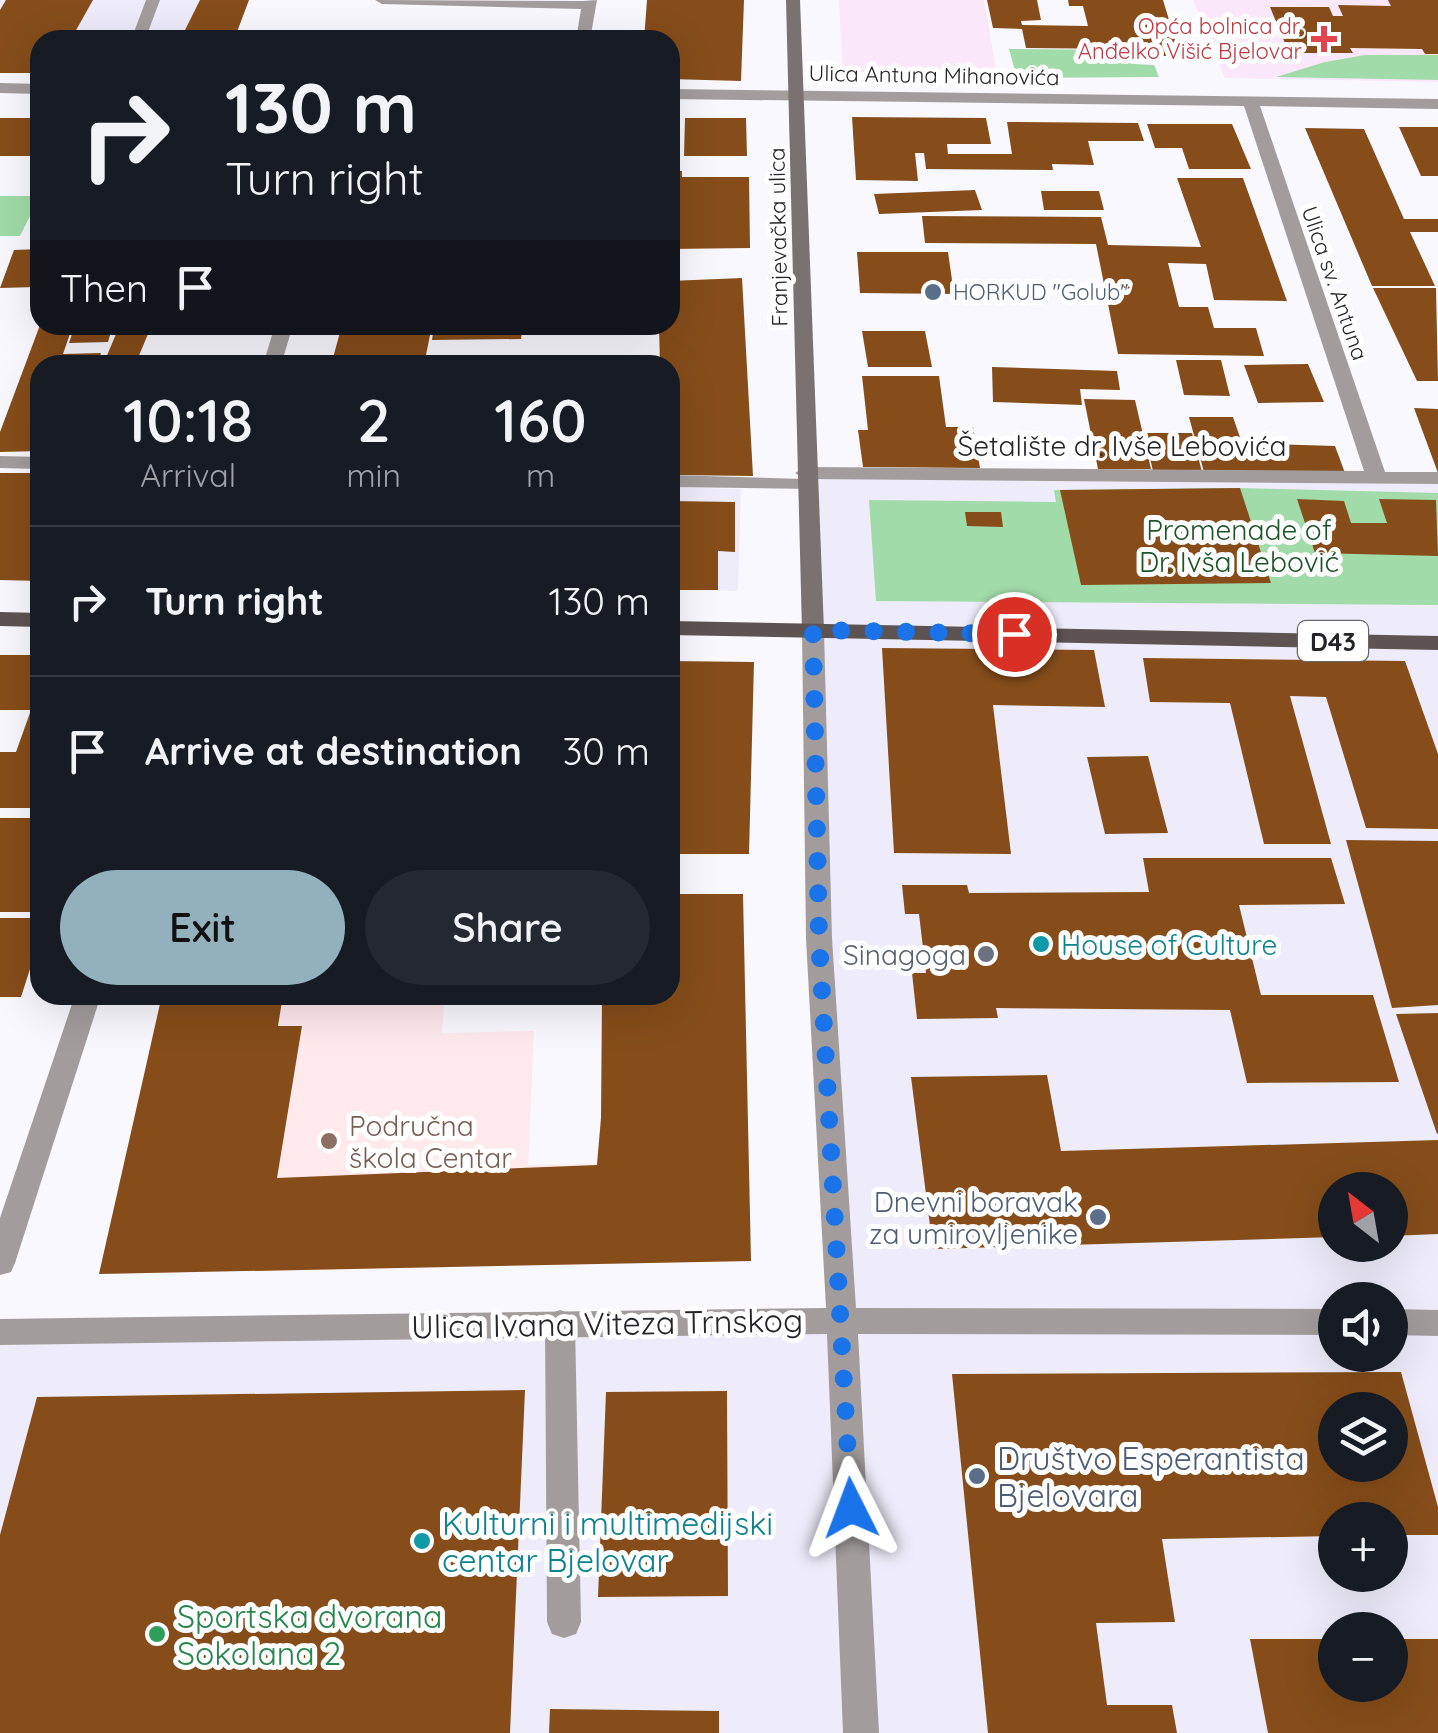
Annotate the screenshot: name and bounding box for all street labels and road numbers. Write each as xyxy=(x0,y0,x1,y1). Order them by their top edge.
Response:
street label: Ulica Antuna Mihanovića xyxy=(808,59,1060,91)
street label: Franjevačka ulica xyxy=(762,147,794,327)
street label: Ulica sv. Antuna xyxy=(1296,202,1374,364)
street label: Šetalište dr. Ivše Lebovića xyxy=(957,428,1287,463)
road number: D43 xyxy=(1298,621,1368,661)
street label: Ulica Ivana Viteza Trnskog xyxy=(411,1300,803,1346)

